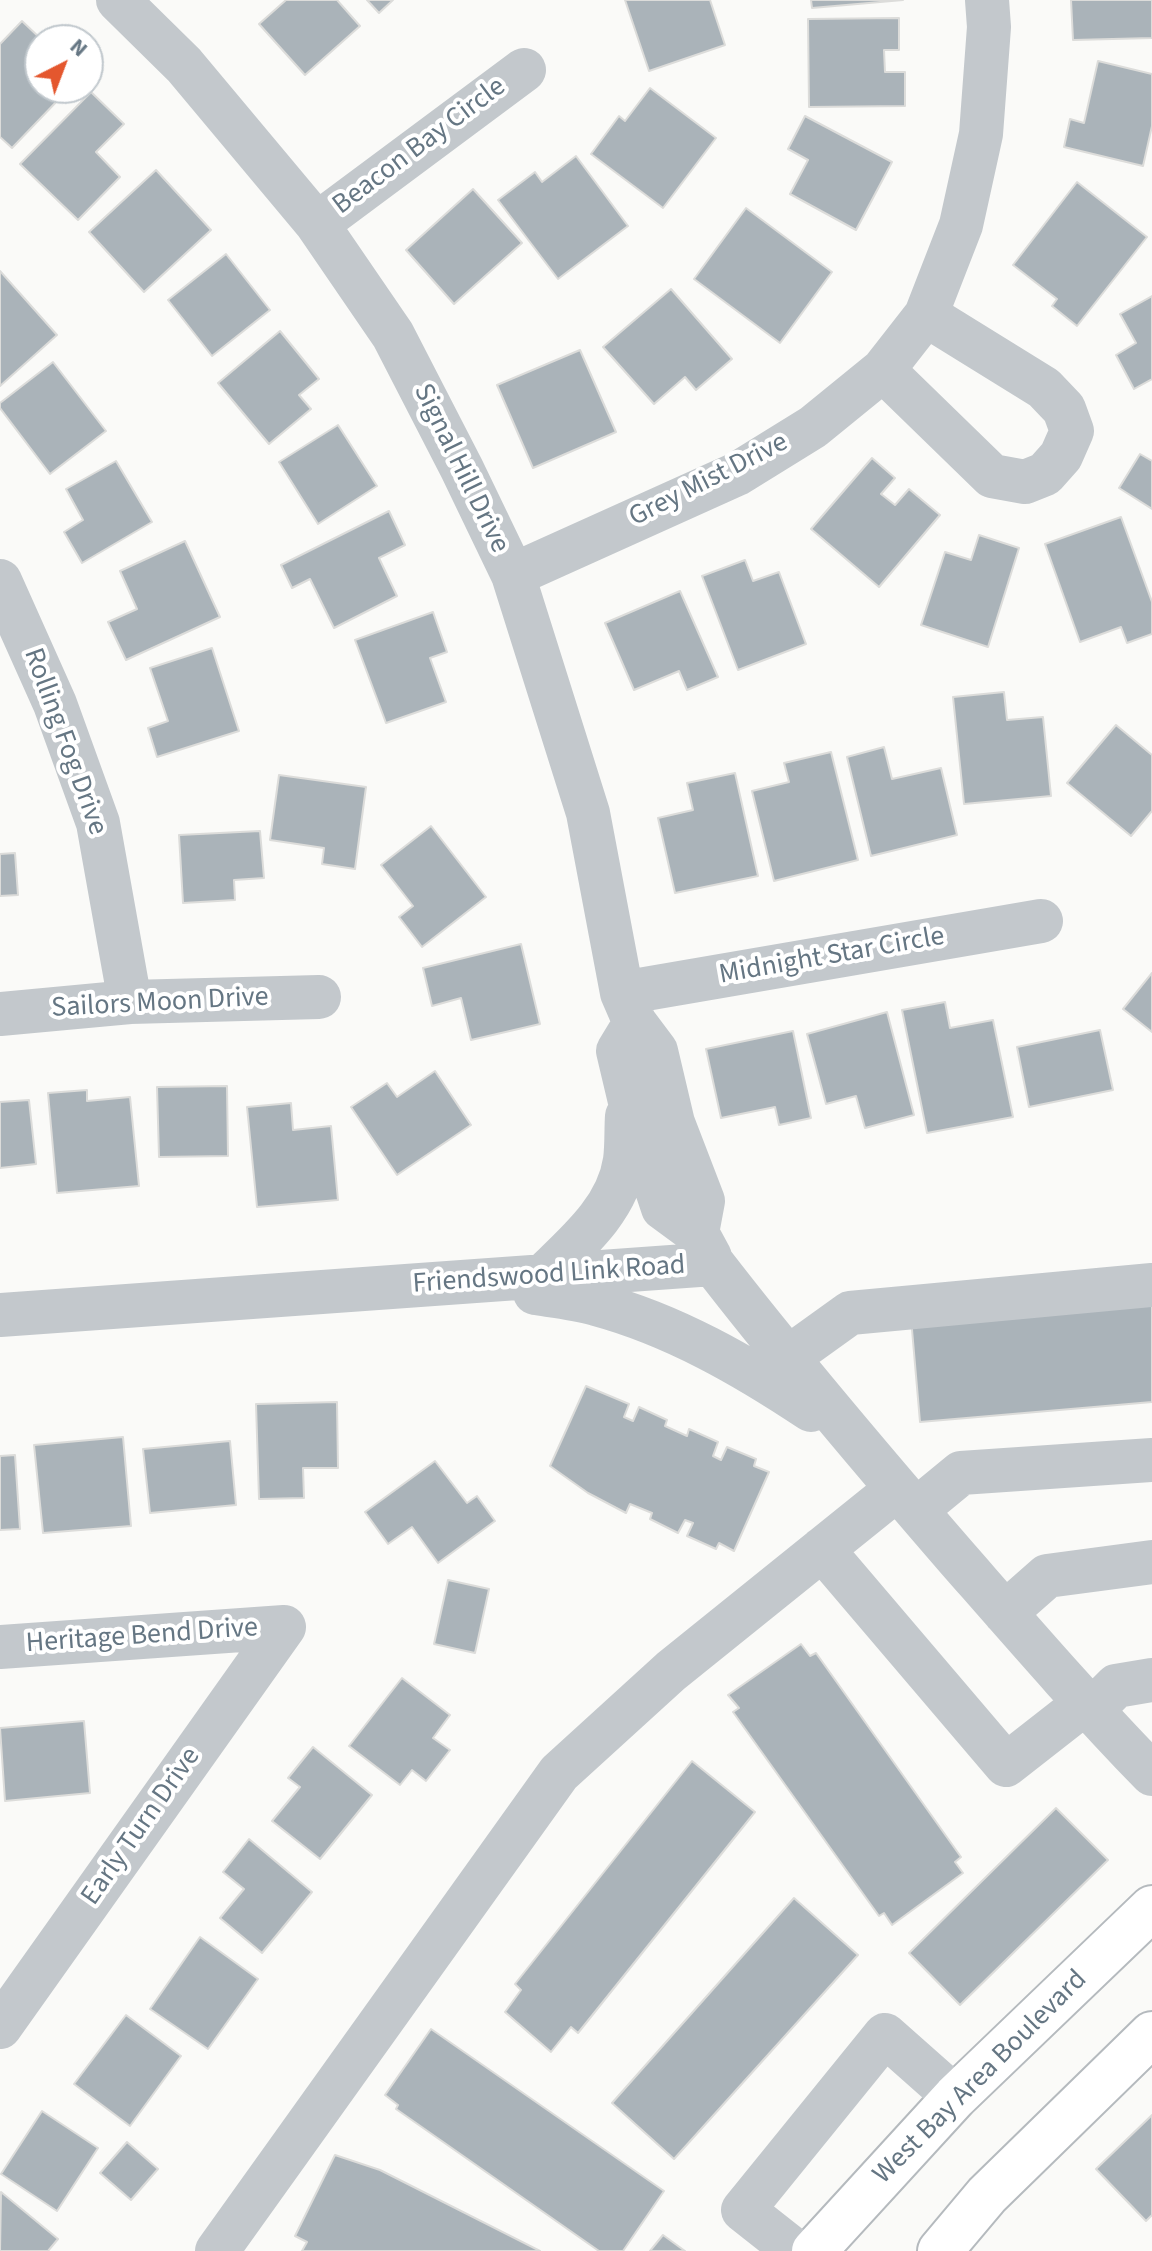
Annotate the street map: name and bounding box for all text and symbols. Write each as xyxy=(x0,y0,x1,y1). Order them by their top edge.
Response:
north arrow xyxy=(24,24,104,104)
text: N xyxy=(63,31,95,64)
street label: Beacon Bay Circle xyxy=(327,71,513,223)
street label: Signal Hill Drive xyxy=(405,379,515,559)
street label: Grey Mist Drive xyxy=(624,427,794,535)
street label: Rolling Fog Drive xyxy=(15,644,113,840)
street label: Midnight Star Circle xyxy=(717,921,947,993)
street label: Sailors Moon Drive xyxy=(51,982,269,1026)
street label: Friendswood Link Road xyxy=(412,1250,686,1302)
street label: Heritage Bend Drive xyxy=(25,1612,259,1662)
street label: Early Turn Drive xyxy=(75,1742,209,1912)
street label: West Bay Area Boulevard xyxy=(867,1964,1095,2192)

